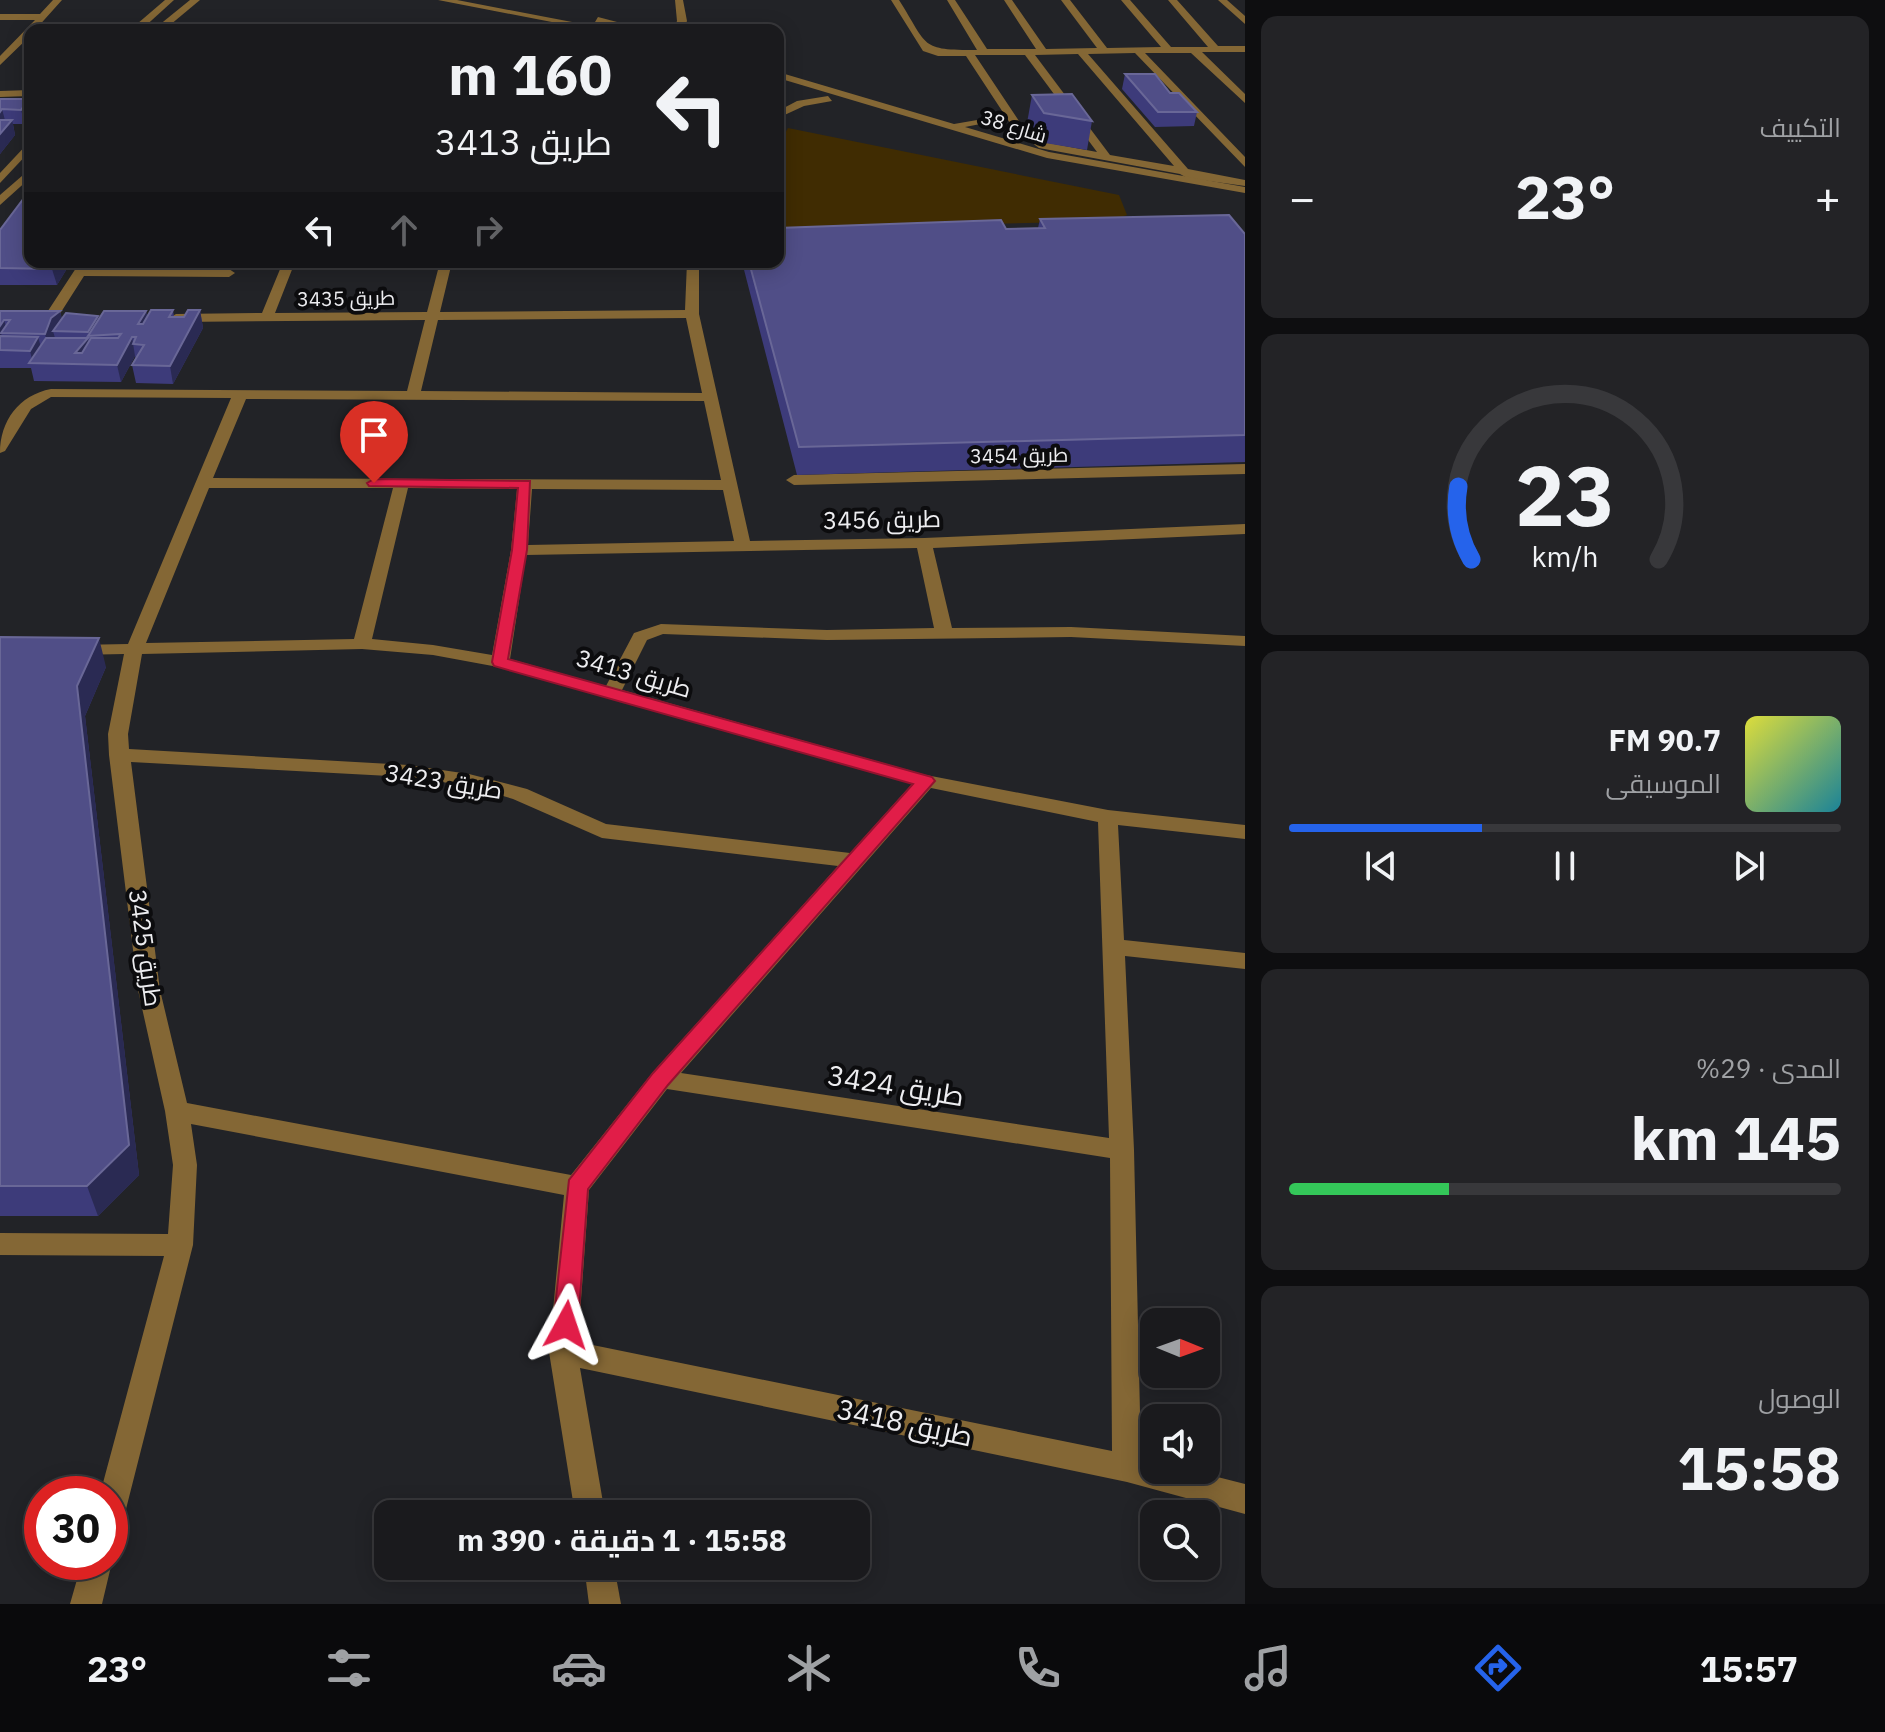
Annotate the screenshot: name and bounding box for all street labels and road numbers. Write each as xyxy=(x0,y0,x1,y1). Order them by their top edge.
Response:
street label: شارع 38 xyxy=(978,103,1050,150)
street label: طريق 3435 xyxy=(297,284,395,312)
street label: طريق 3454 xyxy=(970,441,1068,469)
street label: طريق 3456 xyxy=(823,502,941,536)
street label: طريق 3413 xyxy=(573,641,695,705)
street label: طريق 3423 xyxy=(383,756,505,806)
street label: طريق 3425 xyxy=(122,887,170,1009)
street label: طريق 3424 xyxy=(825,1056,967,1114)
street label: طريق 3418 xyxy=(834,1390,976,1454)

